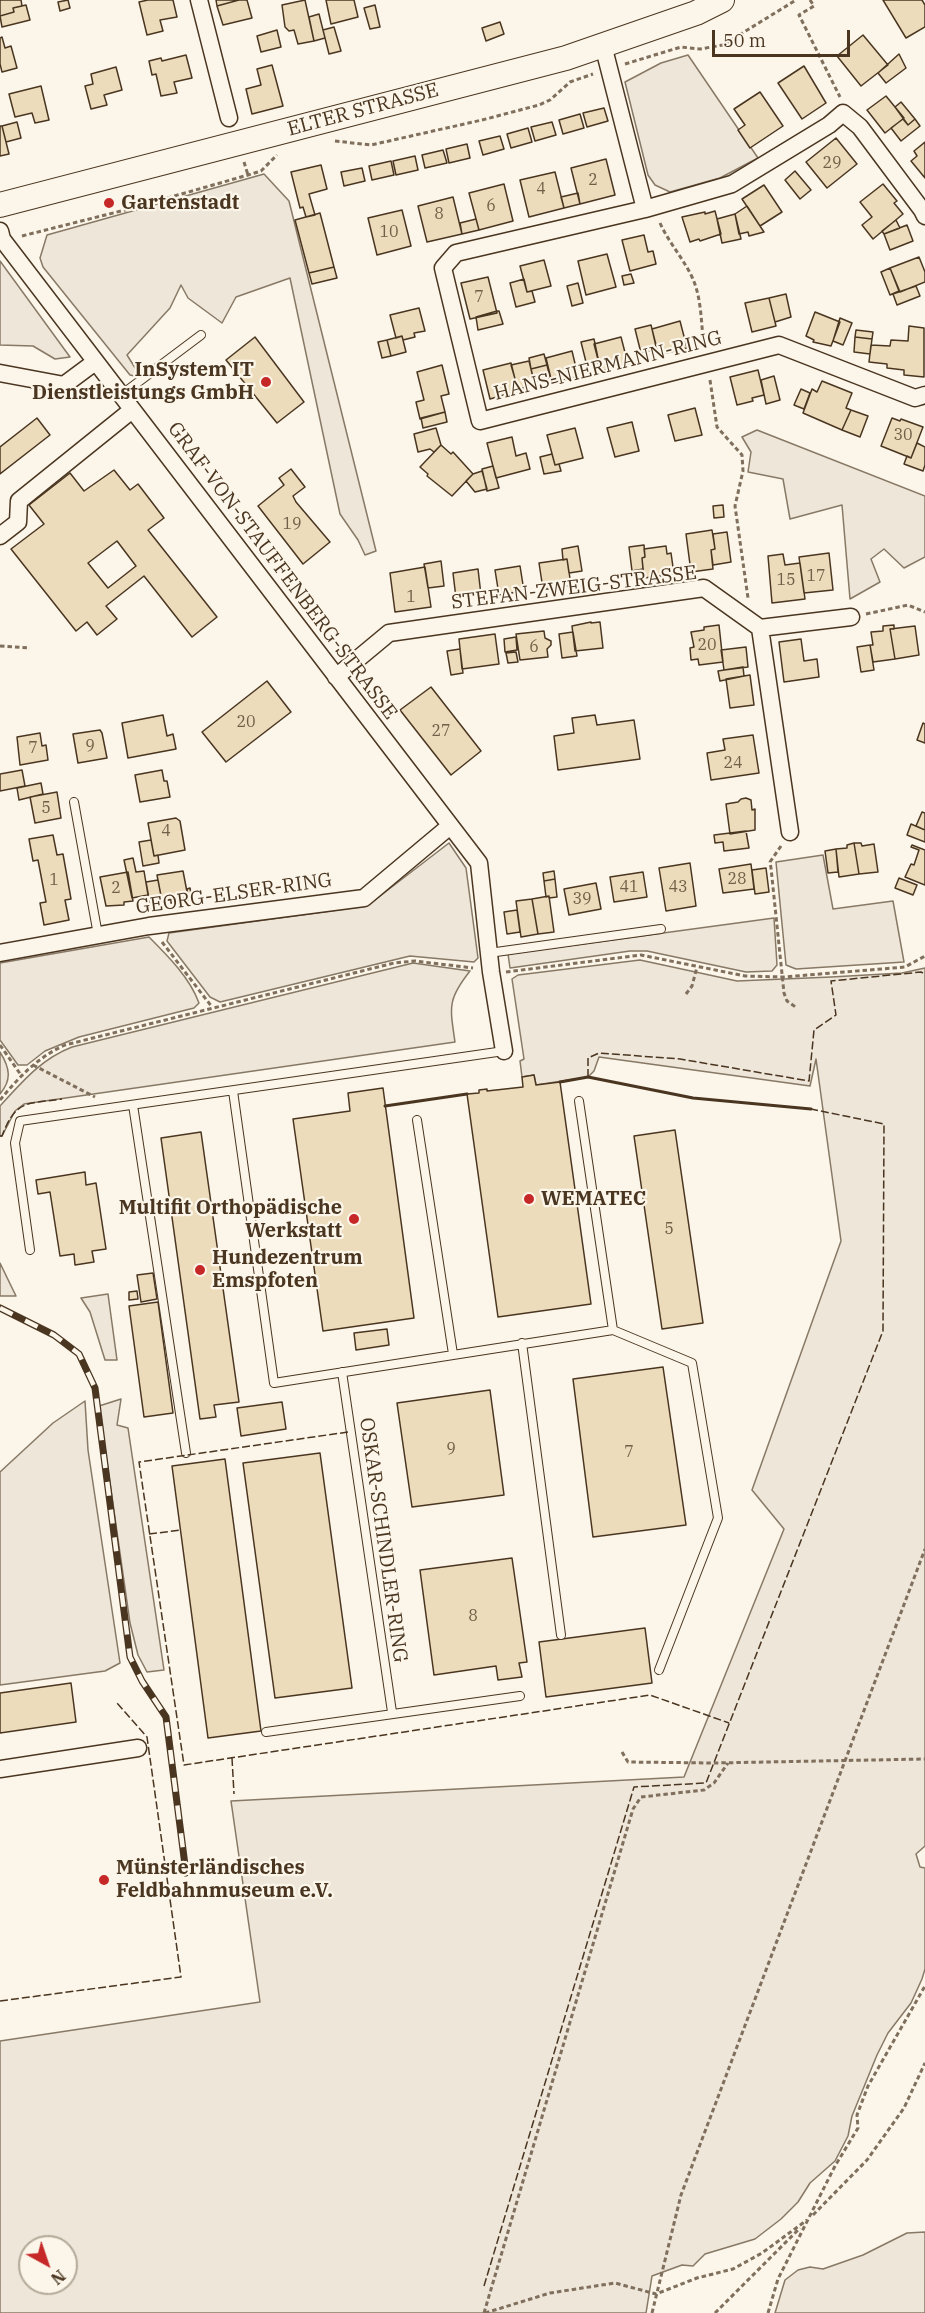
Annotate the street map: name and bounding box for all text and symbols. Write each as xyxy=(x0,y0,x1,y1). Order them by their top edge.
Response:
scale bar xyxy=(715,18,853,56)
text: 50 m xyxy=(723,29,766,52)
street label: ELTER STRASSE xyxy=(285,78,441,142)
house number: 29 xyxy=(822,153,842,173)
house number: 2 xyxy=(588,170,598,190)
house number: 4 xyxy=(536,179,546,199)
place label: Gartenstadt xyxy=(121,191,239,215)
marker: Gartenstadt xyxy=(102,196,116,210)
house number: 6 xyxy=(486,196,496,216)
house number: 8 xyxy=(434,204,444,224)
house number: 10 xyxy=(379,222,399,242)
house number: 7 xyxy=(474,287,484,307)
street label: HANS-NIERMANN-RING xyxy=(492,326,724,406)
place label: InSystem IT Dienstleistungs GmbH xyxy=(32,358,254,405)
marker: InSystem IT Dienstleistungs GmbH xyxy=(259,375,273,389)
street label: GRAF-VON-STAUFFENBERG-STRASSE xyxy=(162,418,402,724)
house number: 30 xyxy=(893,425,913,445)
house number: 19 xyxy=(282,514,302,534)
street label: STEFAN-ZWEIG-STRASSE xyxy=(450,561,698,615)
house number: 17 xyxy=(806,566,826,586)
house number: 15 xyxy=(776,570,796,590)
house number: 1 xyxy=(406,587,416,607)
house number: 20 xyxy=(697,635,717,655)
house number: 6 xyxy=(529,637,539,657)
house number: 20 xyxy=(236,712,256,732)
house number: 27 xyxy=(431,721,451,741)
house number: 9 xyxy=(85,736,95,756)
house number: 7 xyxy=(28,738,38,758)
house number: 24 xyxy=(723,753,743,773)
house number: 5 xyxy=(41,798,51,818)
house number: 4 xyxy=(161,821,171,841)
street label: GEORG-ELSER-RING xyxy=(134,868,334,920)
house number: 28 xyxy=(727,869,747,889)
house number: 1 xyxy=(49,870,59,890)
house number: 41 xyxy=(619,877,639,897)
house number: 43 xyxy=(668,877,688,897)
house number: 2 xyxy=(111,878,121,898)
house number: 39 xyxy=(572,889,592,909)
place label: WEMATEC xyxy=(541,1187,646,1211)
marker: WEMATEC xyxy=(522,1192,536,1206)
place label: Multifit Orthopädische Werkstatt xyxy=(119,1196,342,1243)
marker: Multifit Orthopädische Werkstatt xyxy=(347,1212,361,1226)
house number: 5 xyxy=(664,1219,674,1239)
place label: Hundezentrum Emspfoten xyxy=(212,1246,363,1293)
marker: Hundezentrum Emspfoten xyxy=(193,1263,207,1277)
street label: OSKAR-SCHINDLER-RING xyxy=(354,1416,412,1664)
house number: 9 xyxy=(446,1439,456,1459)
house number: 7 xyxy=(624,1442,634,1462)
house number: 8 xyxy=(468,1606,478,1626)
place label: Münsterländisches Feldbahnmuseum e.V. xyxy=(116,1856,333,1903)
marker: Münsterländisches Feldbahnmuseum e.V. xyxy=(97,1873,111,1887)
north arrow xyxy=(18,2235,78,2295)
text: N xyxy=(47,2266,70,2289)

